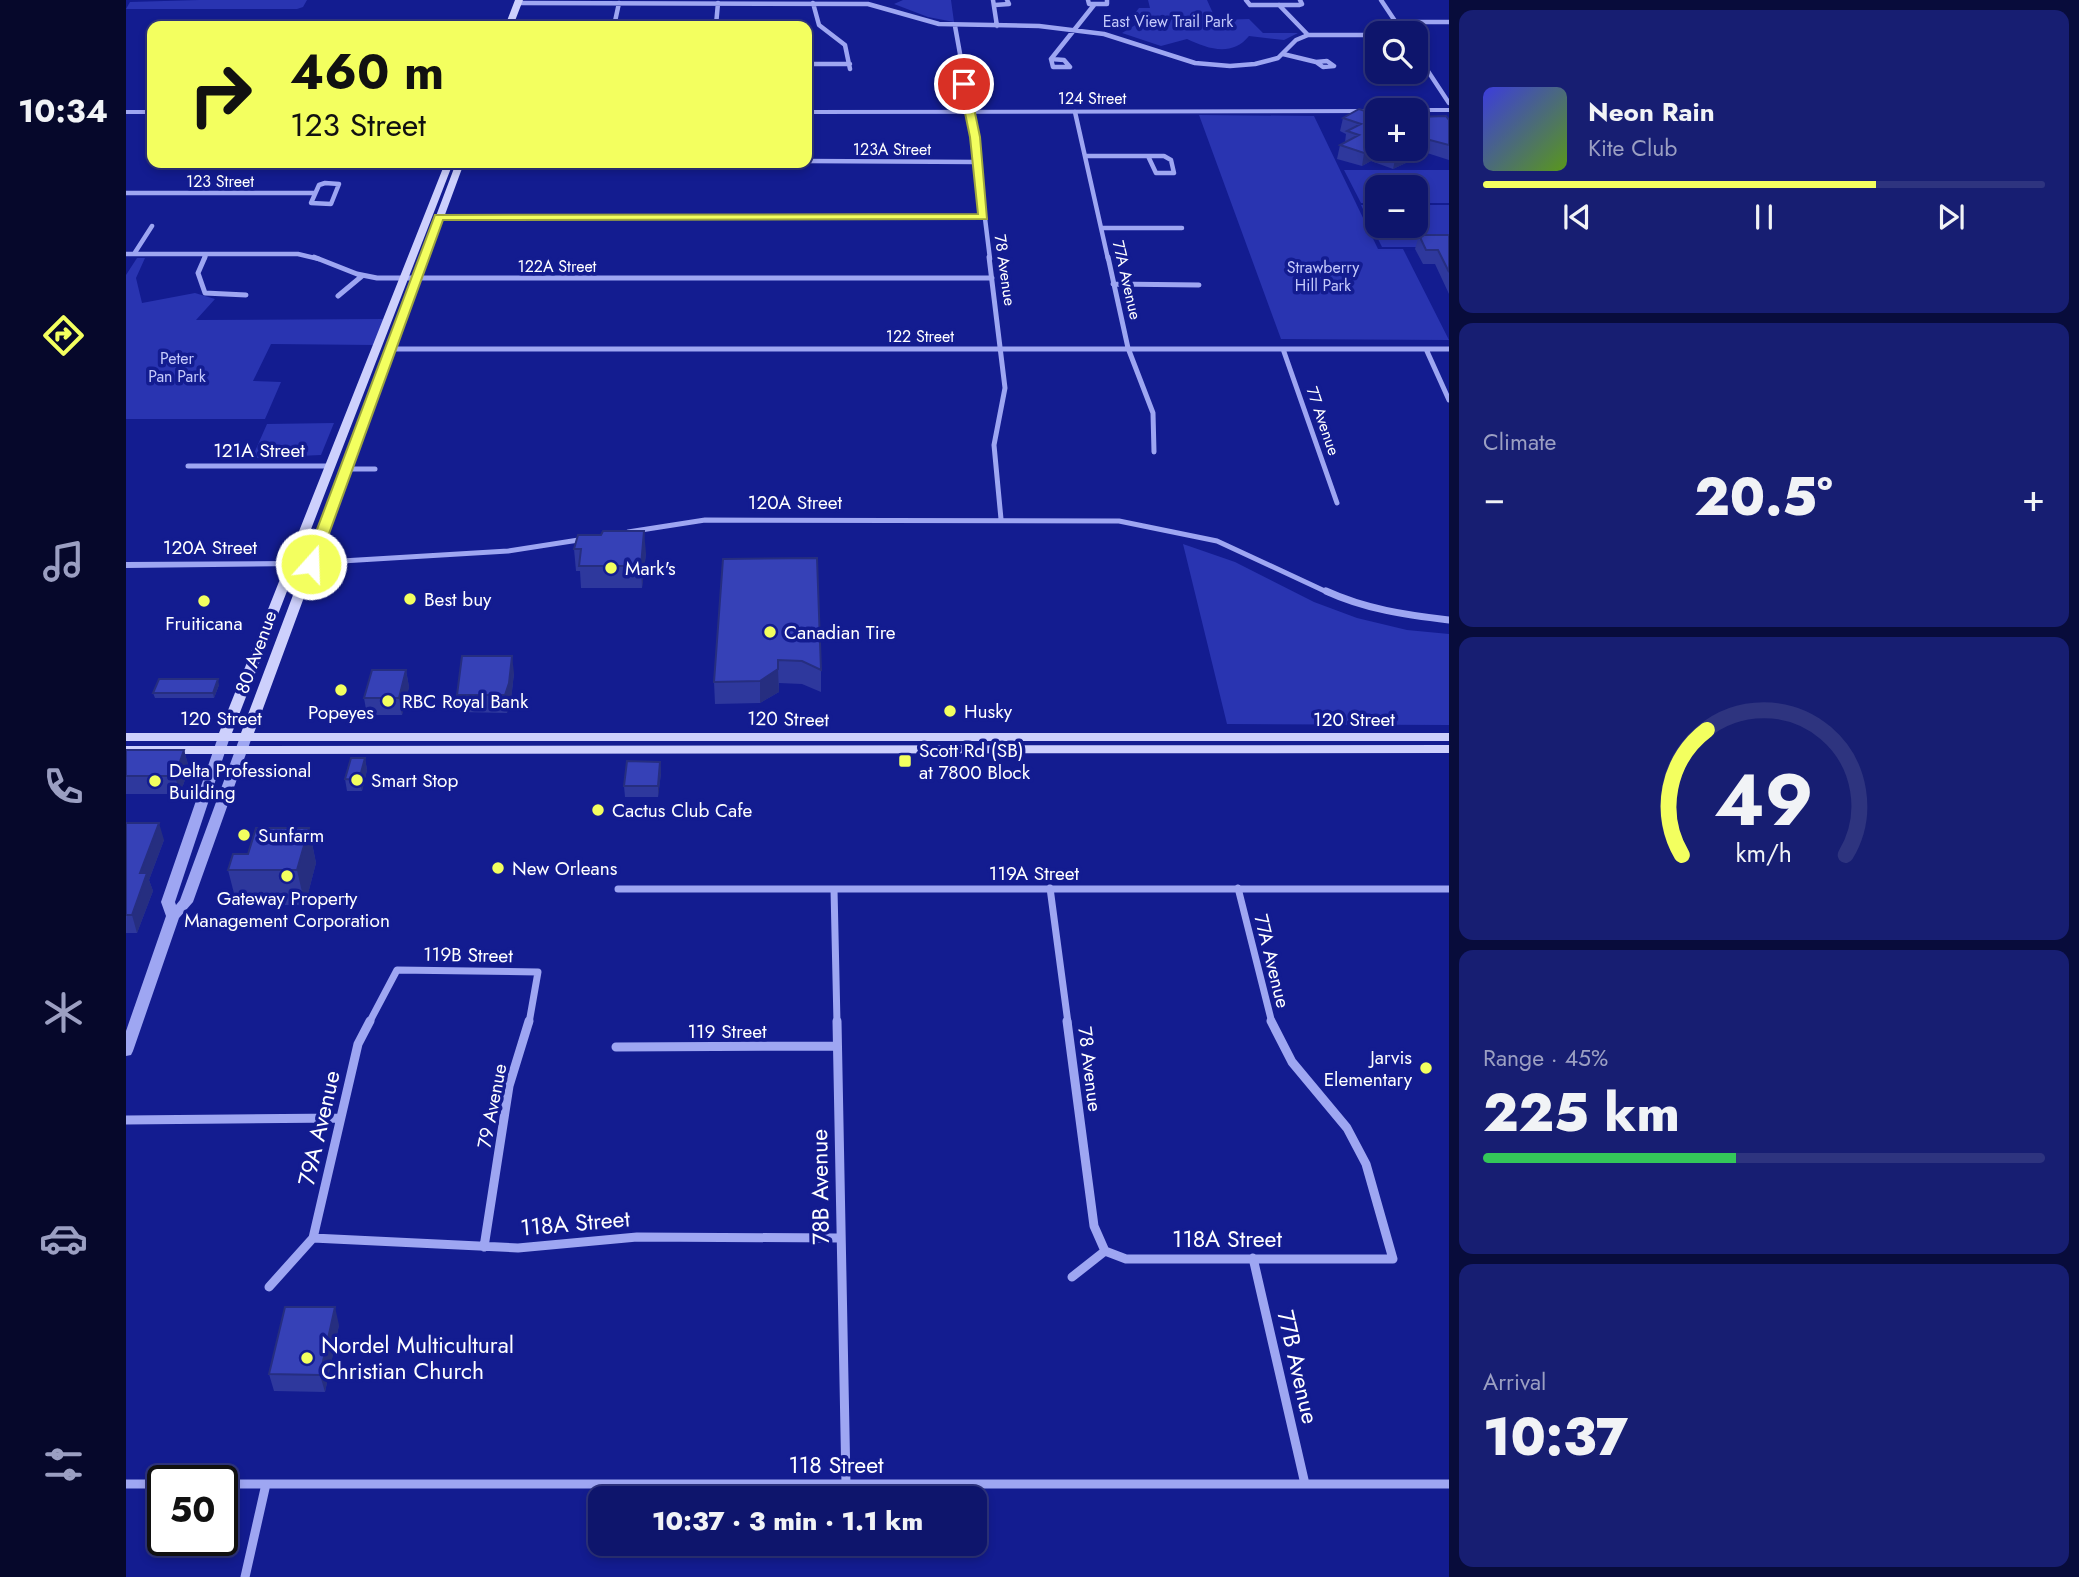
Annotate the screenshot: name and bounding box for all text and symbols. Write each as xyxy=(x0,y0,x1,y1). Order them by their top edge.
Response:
park label: East View Trail Park xyxy=(1103,10,1234,33)
map controls xyxy=(1365,21,1428,238)
button: search xyxy=(1365,21,1428,84)
text: 460 m xyxy=(290,37,444,107)
icon: right xyxy=(175,49,266,140)
pin xyxy=(934,54,994,114)
icon: arrive xyxy=(945,65,983,103)
street label: 124 Street xyxy=(1058,87,1126,110)
text: 10:34 xyxy=(18,88,108,134)
text: Neon Rain xyxy=(1588,93,1715,131)
button: + xyxy=(1365,98,1428,161)
text: 123 Street xyxy=(290,102,426,148)
text: Kite Club xyxy=(1588,131,1677,165)
street label: 123A Street xyxy=(853,138,931,161)
street label: 123 Street xyxy=(186,170,254,193)
button: − xyxy=(1365,175,1428,238)
icon: previous xyxy=(1558,198,1596,236)
icon: pause xyxy=(1745,198,1783,236)
icon: next xyxy=(1932,198,1970,236)
street label: 78 Avenue xyxy=(989,233,1021,307)
street label: 77A Avenue xyxy=(1107,238,1147,322)
street label: 122A Street xyxy=(518,255,597,278)
park label: Strawberry Hill Park xyxy=(1287,256,1360,297)
icon: directions xyxy=(39,311,88,360)
street label: 122 Street xyxy=(886,325,954,348)
park label: Peter Pan Park xyxy=(148,347,207,388)
street label: 77 Avenue xyxy=(1300,383,1346,459)
text: Climate xyxy=(1483,425,1556,459)
street label: 121A Street xyxy=(213,437,305,464)
text: 20.5° xyxy=(1694,459,1833,535)
text: − xyxy=(1483,470,1505,525)
text: + xyxy=(2022,470,2045,525)
street label: 120A Street xyxy=(748,489,843,516)
position arrow xyxy=(274,527,348,601)
street label: 120A Street xyxy=(163,534,258,561)
icon: music xyxy=(39,537,88,586)
place label: Mark's xyxy=(625,555,676,582)
marker: Mark's xyxy=(603,560,619,576)
place label: Best buy xyxy=(424,586,492,613)
marker: Best buy xyxy=(402,591,418,607)
marker: Fruiticana xyxy=(196,593,212,609)
street label: 80 Avenue xyxy=(228,606,284,697)
place label: Fruiticana xyxy=(165,610,243,637)
place label: Canadian Tire xyxy=(784,619,896,646)
marker: Canadian Tire xyxy=(762,624,778,640)
marker: Popeyes xyxy=(333,682,349,698)
place label: RBC Royal Bank xyxy=(402,688,529,715)
marker: RBC Royal Bank xyxy=(380,693,396,709)
place label: Husky xyxy=(964,698,1013,725)
place label: Popeyes xyxy=(308,699,374,726)
marker: Husky xyxy=(942,703,958,719)
street label: 120 Street xyxy=(180,705,262,732)
street label: 120 Street xyxy=(747,705,830,733)
street label: 120 Street xyxy=(1313,706,1395,733)
place label: Scott Rd (SB) at 7800 Block xyxy=(919,737,1031,786)
text: 49 xyxy=(1714,747,1814,852)
marker: Scott Rd (SB) at 7800 Block xyxy=(897,753,913,769)
place label: Delta Professional Building xyxy=(169,757,311,806)
icon: phone xyxy=(39,762,88,811)
place label: Smart Stop xyxy=(371,767,458,794)
marker: Smart Stop xyxy=(349,772,365,788)
marker: Delta Professional Building xyxy=(147,773,163,789)
place label: Cactus Club Cafe xyxy=(612,797,753,824)
marker: Cactus Club Cafe xyxy=(590,802,606,818)
place label: Sunfarm xyxy=(258,822,324,849)
marker: Sunfarm xyxy=(236,827,252,843)
text: km/h xyxy=(1736,834,1792,870)
place label: New Orleans xyxy=(512,855,618,882)
marker: New Orleans xyxy=(490,860,506,876)
street label: 119A Street xyxy=(989,860,1080,887)
marker: Gateway Property Management Corporation xyxy=(279,868,295,884)
place label: Gateway Property Management Corporation xyxy=(184,885,390,934)
street label: 77A Avenue xyxy=(1247,911,1297,1011)
street label: 119B Street xyxy=(423,941,514,969)
icon: climate xyxy=(39,988,88,1037)
street label: 119 Street xyxy=(687,1018,767,1045)
street label: 78 Avenue xyxy=(1071,1025,1109,1113)
text: Range · 45% xyxy=(1483,1041,1608,1075)
place label: Jarvis Elementary xyxy=(1324,1044,1413,1093)
marker: Jarvis Elementary xyxy=(1418,1060,1434,1076)
street label: 79 Avenue xyxy=(471,1061,513,1151)
street label: 79A Avenue xyxy=(289,1067,349,1189)
text: 225 km xyxy=(1483,1075,1680,1151)
street label: 78B Avenue xyxy=(802,1129,838,1245)
street label: 118A Street xyxy=(519,1201,632,1245)
icon: car xyxy=(39,1214,88,1263)
street label: 118A Street xyxy=(1172,1222,1282,1256)
street label: 77B Avenue xyxy=(1268,1307,1328,1427)
place label: Nordel Multicultural Christian Church xyxy=(321,1328,514,1388)
marker: Nordel Multicultural Christian Church xyxy=(299,1350,315,1366)
text: Arrival xyxy=(1483,1365,1546,1399)
text: 10:37 xyxy=(1483,1399,1628,1475)
icon: filters xyxy=(39,1440,88,1489)
street label: 118 Street xyxy=(788,1448,884,1482)
speed limit sign: 50 xyxy=(147,1465,238,1556)
text: 10:37 · 3 min · 1.1 km xyxy=(652,1502,923,1540)

